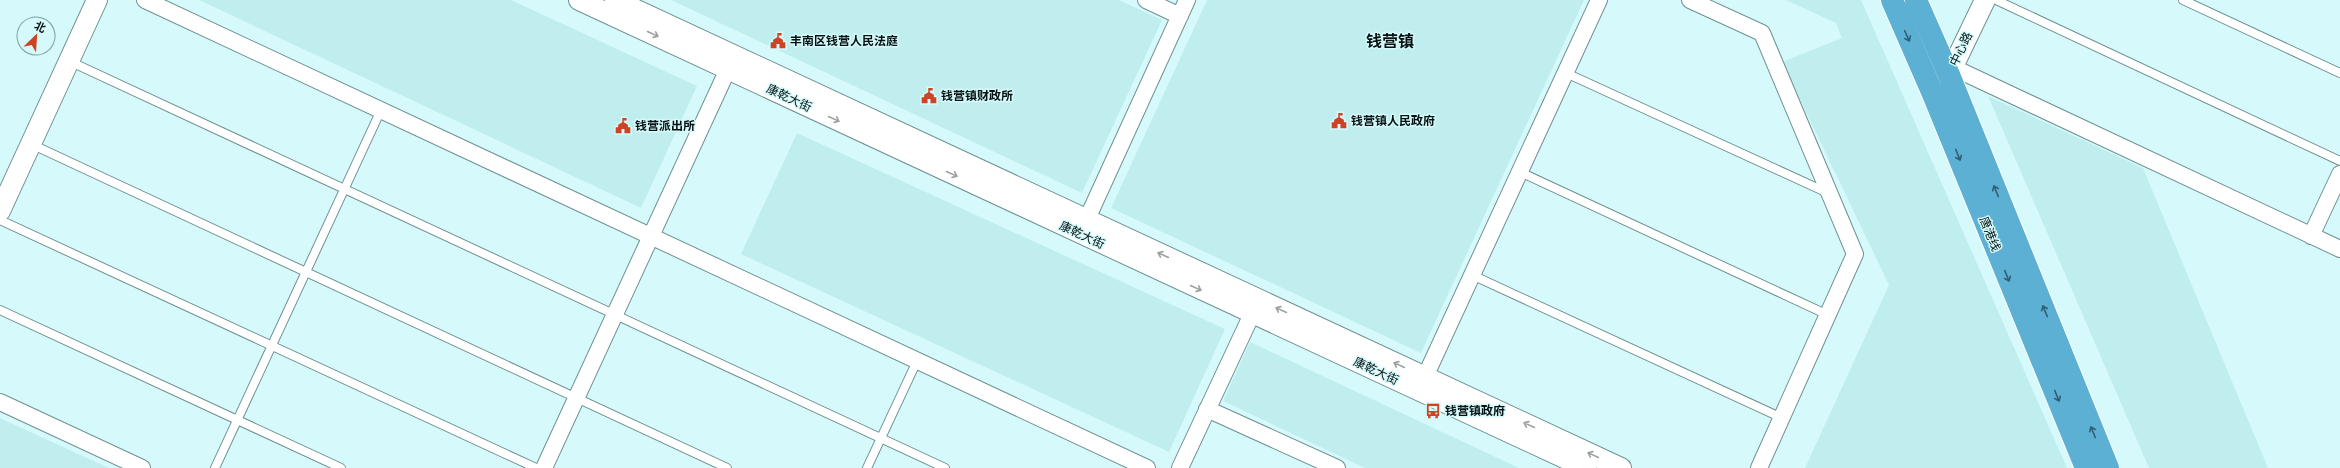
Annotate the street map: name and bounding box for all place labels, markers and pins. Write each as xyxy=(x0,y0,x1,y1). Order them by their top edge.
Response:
public building icon: 丰南区钱营人民法庭 xyxy=(769,32,787,50)
place label: 丰南区钱营人民法庭 xyxy=(790,33,898,48)
public building icon: 钱营镇财政所 xyxy=(920,87,938,105)
place label: 钱营镇财政所 xyxy=(941,88,1013,103)
public building icon: 钱营镇人民政府 xyxy=(1330,112,1348,130)
place label: 钱营镇人民政府 xyxy=(1351,113,1435,128)
public building icon: 钱营派出所 xyxy=(614,117,632,135)
place label: 钱营派出所 xyxy=(635,118,695,133)
bus stop icon: 钱营镇政府 xyxy=(1424,402,1442,420)
place label: 钱营镇政府 xyxy=(1445,403,1505,418)

